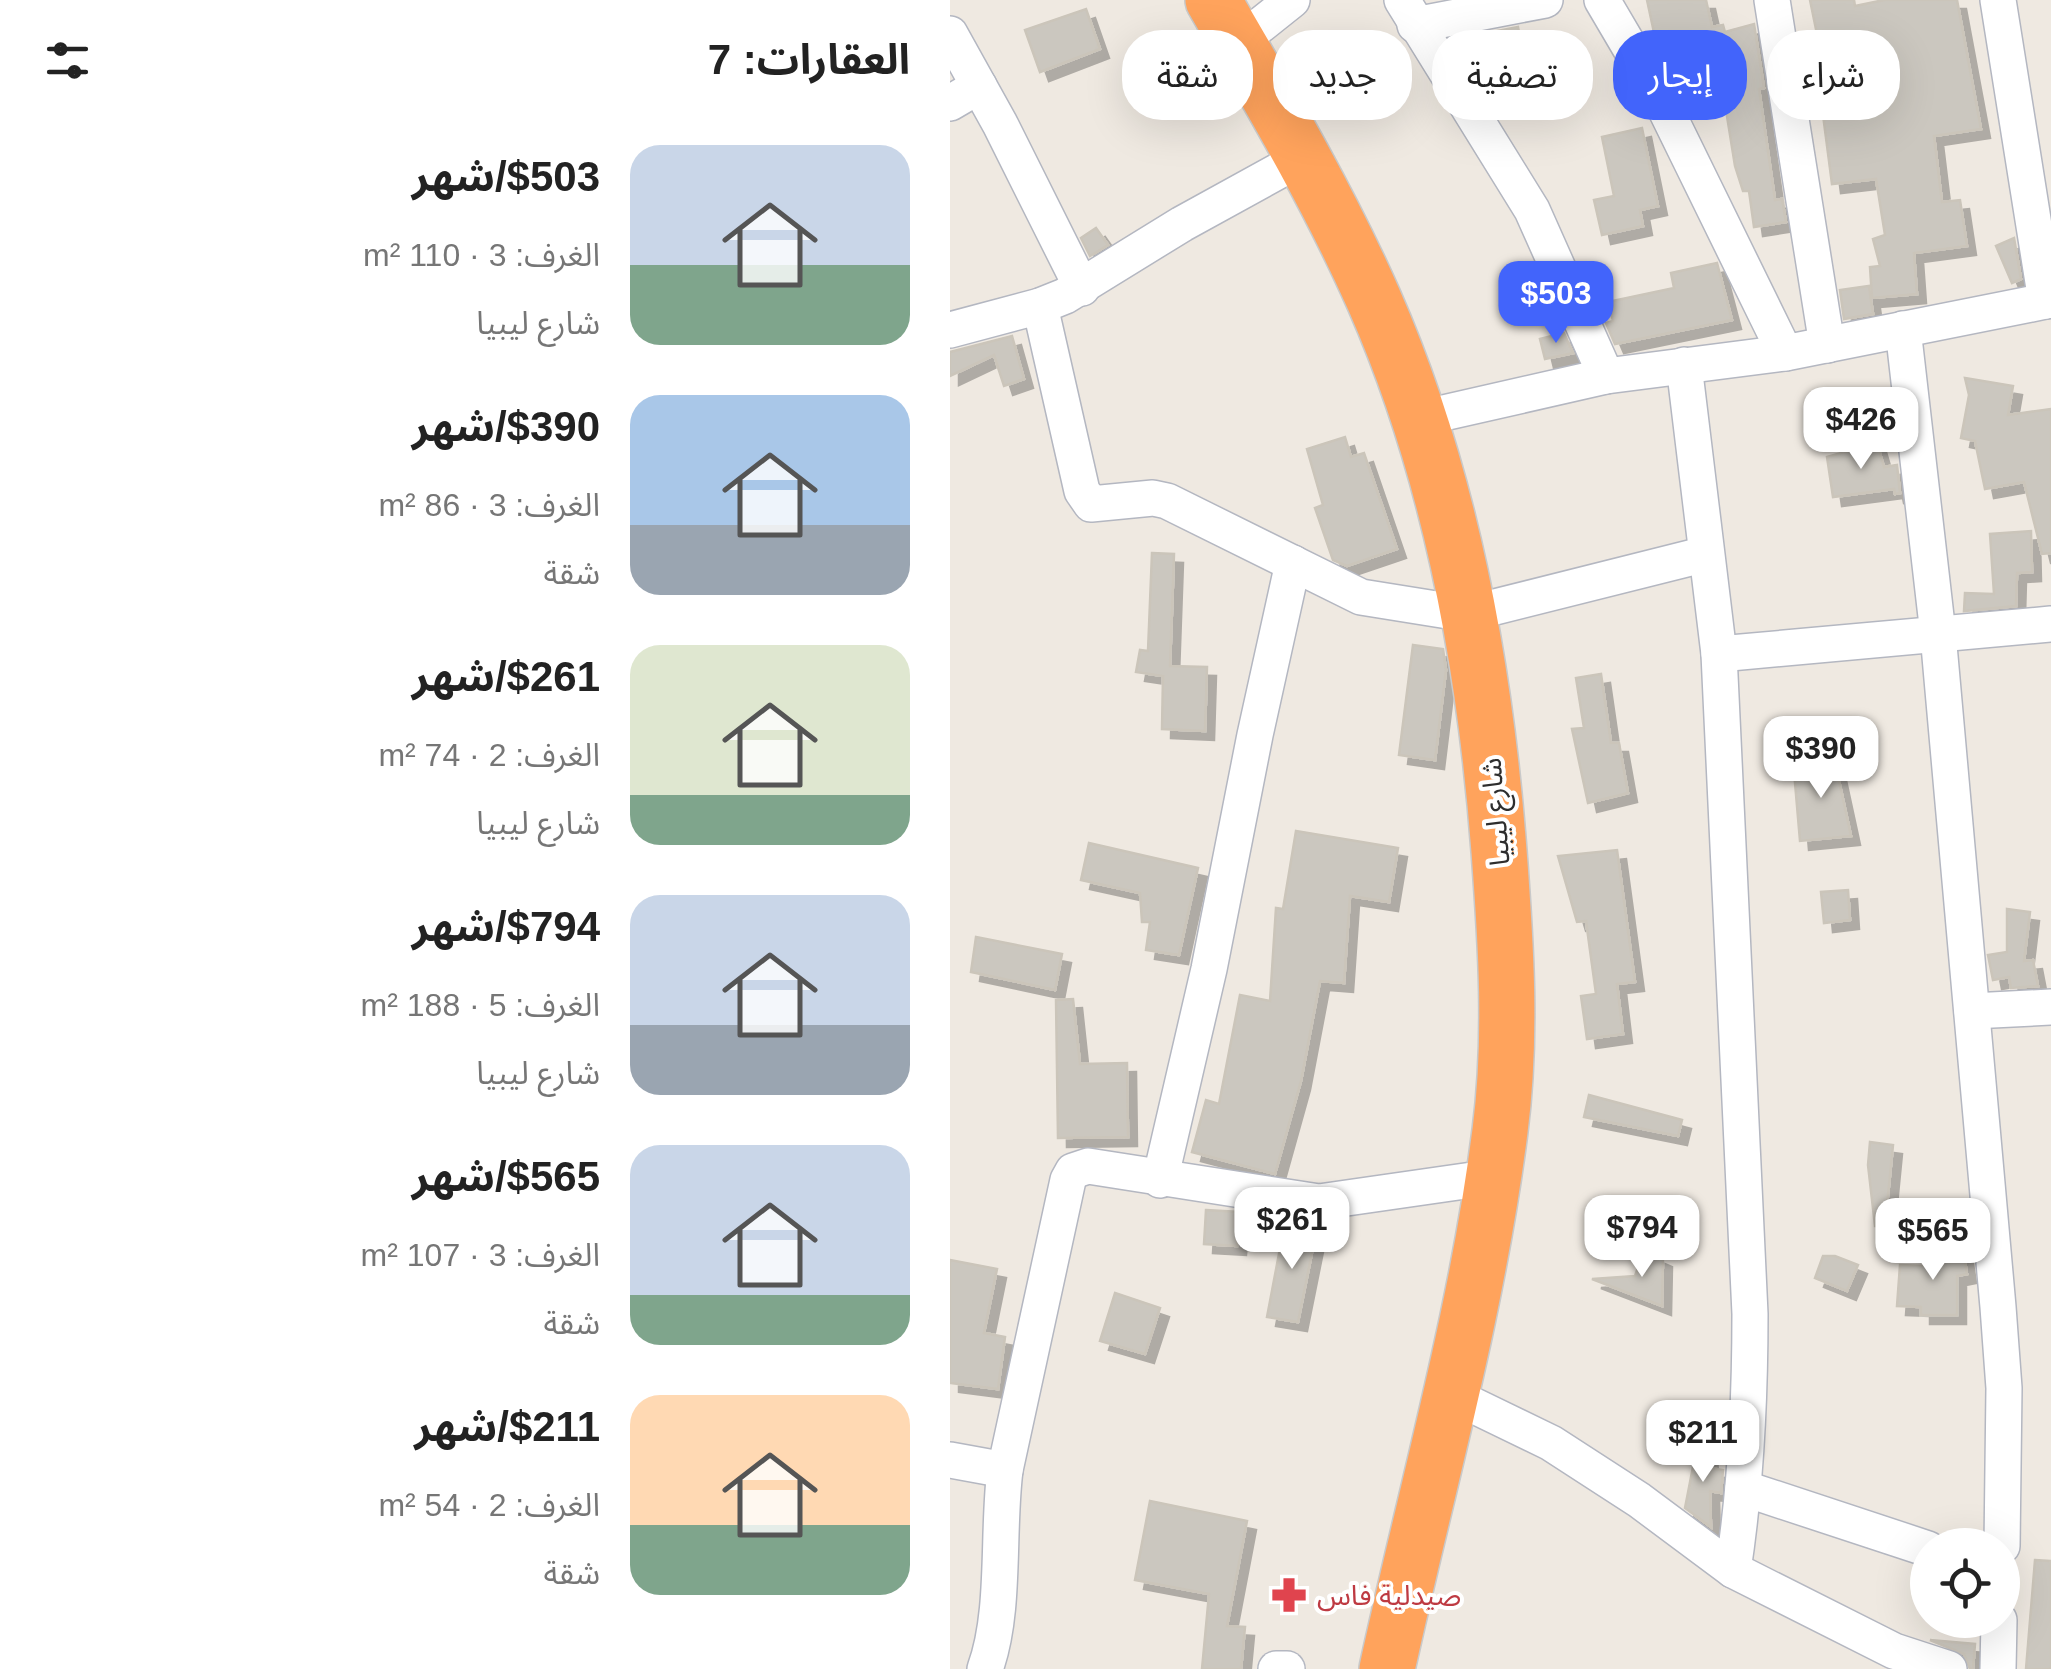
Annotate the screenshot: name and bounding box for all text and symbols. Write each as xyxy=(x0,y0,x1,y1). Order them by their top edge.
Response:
chip: شقة xyxy=(1122,30,1253,120)
chip: جديد xyxy=(1273,30,1412,120)
chip: تصفية xyxy=(1432,30,1593,120)
chip: إيجار xyxy=(1613,30,1747,120)
chip: شراء xyxy=(1767,30,1900,120)
icon: filters xyxy=(40,33,95,88)
text: العقارات: 7 xyxy=(708,36,910,83)
text: $503/شهر xyxy=(412,153,600,200)
icon: home xyxy=(710,185,830,305)
text: الغرف: 3 · 110 m² xyxy=(363,237,600,273)
pin: $503 xyxy=(1497,261,1615,346)
text: $503 xyxy=(1520,275,1592,311)
text: شارع ليبيا xyxy=(476,305,600,341)
pin: $426 xyxy=(1802,387,1920,472)
text: $426 xyxy=(1825,401,1897,437)
text: $390/شهر xyxy=(412,403,600,450)
icon: home xyxy=(710,435,830,555)
text: الغرف: 3 · 86 m² xyxy=(378,487,600,523)
text: شقة xyxy=(544,555,600,591)
text: $261/شهر xyxy=(412,653,600,700)
icon: home xyxy=(710,685,830,805)
pin: $390 xyxy=(1762,716,1880,801)
text: $390 xyxy=(1785,730,1857,766)
text: الغرف: 2 · 74 m² xyxy=(378,737,600,773)
street label: شارع ليبيا xyxy=(1475,756,1521,867)
text: شارع ليبيا xyxy=(476,805,600,841)
text: $794/شهر xyxy=(412,903,600,950)
icon: home xyxy=(710,935,830,1055)
text: الغرف: 5 · 188 m² xyxy=(361,987,600,1023)
text: شارع ليبيا xyxy=(476,1055,600,1091)
text: $565/شهر xyxy=(412,1153,600,1200)
icon: home xyxy=(710,1185,830,1305)
pin: $261 xyxy=(1233,1187,1351,1272)
pin: $794 xyxy=(1583,1195,1701,1280)
pin: $565 xyxy=(1874,1198,1992,1283)
text: $261 xyxy=(1256,1201,1328,1237)
text: $794 xyxy=(1606,1209,1678,1245)
text: $565 xyxy=(1897,1212,1969,1248)
text: الغرف: 3 · 107 m² xyxy=(361,1237,600,1273)
text: شقة xyxy=(544,1305,600,1341)
pin: $211 xyxy=(1644,1400,1762,1485)
text: $211/شهر xyxy=(414,1403,600,1450)
text: $211 xyxy=(1668,1414,1738,1450)
icon: home xyxy=(710,1435,830,1555)
text: الغرف: 2 · 54 m² xyxy=(378,1487,600,1523)
map controls xyxy=(1910,1528,2020,1638)
button: locate xyxy=(1910,1528,2020,1638)
text: شقة xyxy=(544,1555,600,1591)
pharmacy icon: صيدلية فاس xyxy=(1270,1576,1308,1614)
place label: صيدلية فاس xyxy=(1317,1580,1461,1612)

